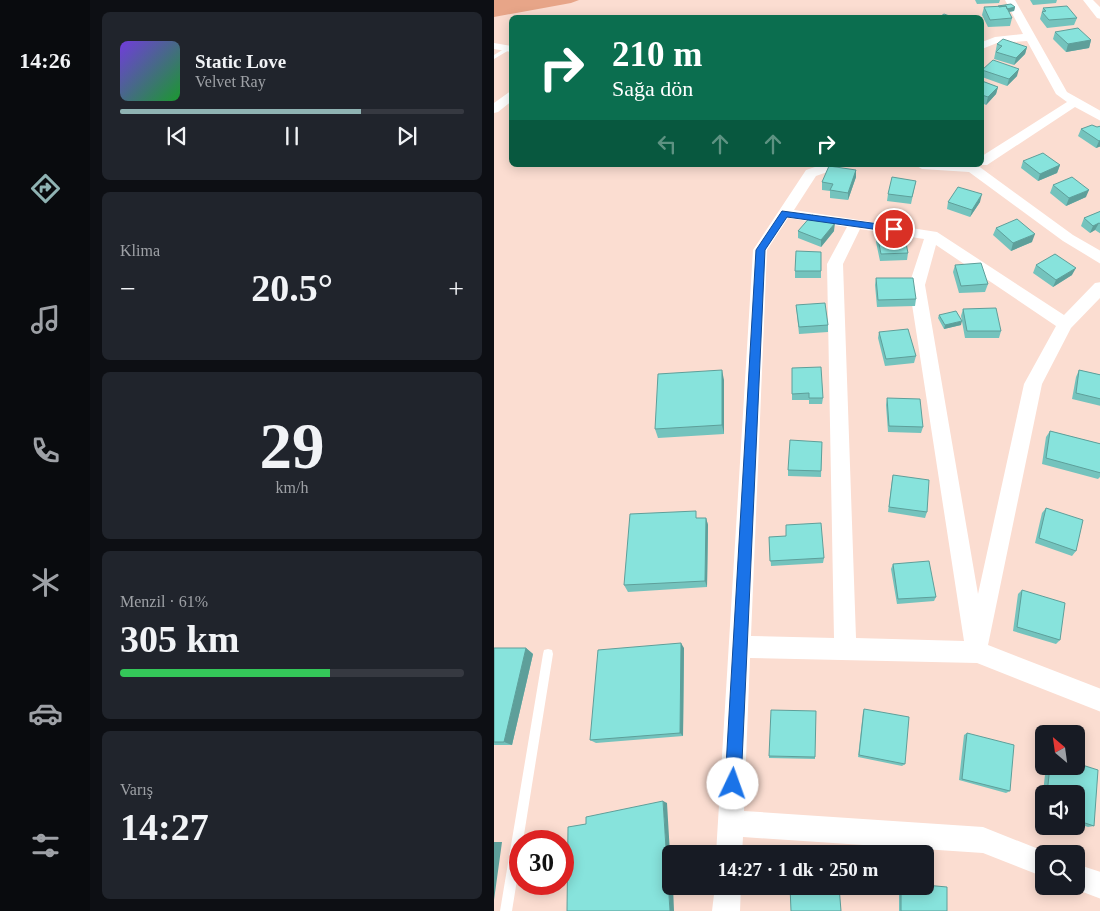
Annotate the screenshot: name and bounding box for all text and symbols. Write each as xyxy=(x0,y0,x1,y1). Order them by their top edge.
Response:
icon: right xyxy=(529,35,594,100)
text: 210 m xyxy=(612,35,702,74)
text: 14:26 xyxy=(19,48,71,73)
text: Static Love xyxy=(195,51,286,72)
text: Velvet Ray xyxy=(195,73,266,90)
text: Sağa dön xyxy=(612,76,693,101)
icon: previous xyxy=(163,122,191,150)
icon: pause xyxy=(278,122,306,150)
icon: next xyxy=(393,122,421,150)
icon: left xyxy=(653,130,681,158)
icon: ahead xyxy=(706,130,734,158)
icon: ahead xyxy=(759,130,787,158)
icon: right xyxy=(812,130,840,158)
icon: directions xyxy=(28,171,63,206)
pin xyxy=(873,208,915,250)
icon: arrive xyxy=(880,215,908,243)
text: Klima xyxy=(120,242,160,259)
text: 20.5° xyxy=(251,267,333,309)
text: − xyxy=(120,273,136,304)
text: + xyxy=(448,273,464,304)
icon: music xyxy=(28,302,63,337)
text: 29 xyxy=(260,410,325,482)
icon: phone xyxy=(28,433,63,468)
text: km/h xyxy=(276,479,308,496)
icon: climate xyxy=(28,565,63,600)
text: Menzil · 61% xyxy=(120,593,208,610)
text: 305 km xyxy=(120,618,239,660)
icon: car xyxy=(28,696,63,731)
north arrow xyxy=(1035,725,1085,775)
map controls xyxy=(1035,725,1085,895)
position arrow xyxy=(706,757,758,809)
text: Varış xyxy=(120,781,153,798)
button: sound xyxy=(1035,785,1085,835)
text: 14:27 xyxy=(120,806,209,848)
icon: filters xyxy=(28,828,63,863)
speed limit sign: 30 xyxy=(509,830,574,895)
button: search xyxy=(1035,845,1085,895)
text: 14:27 · 1 dk · 250 m xyxy=(718,859,878,880)

